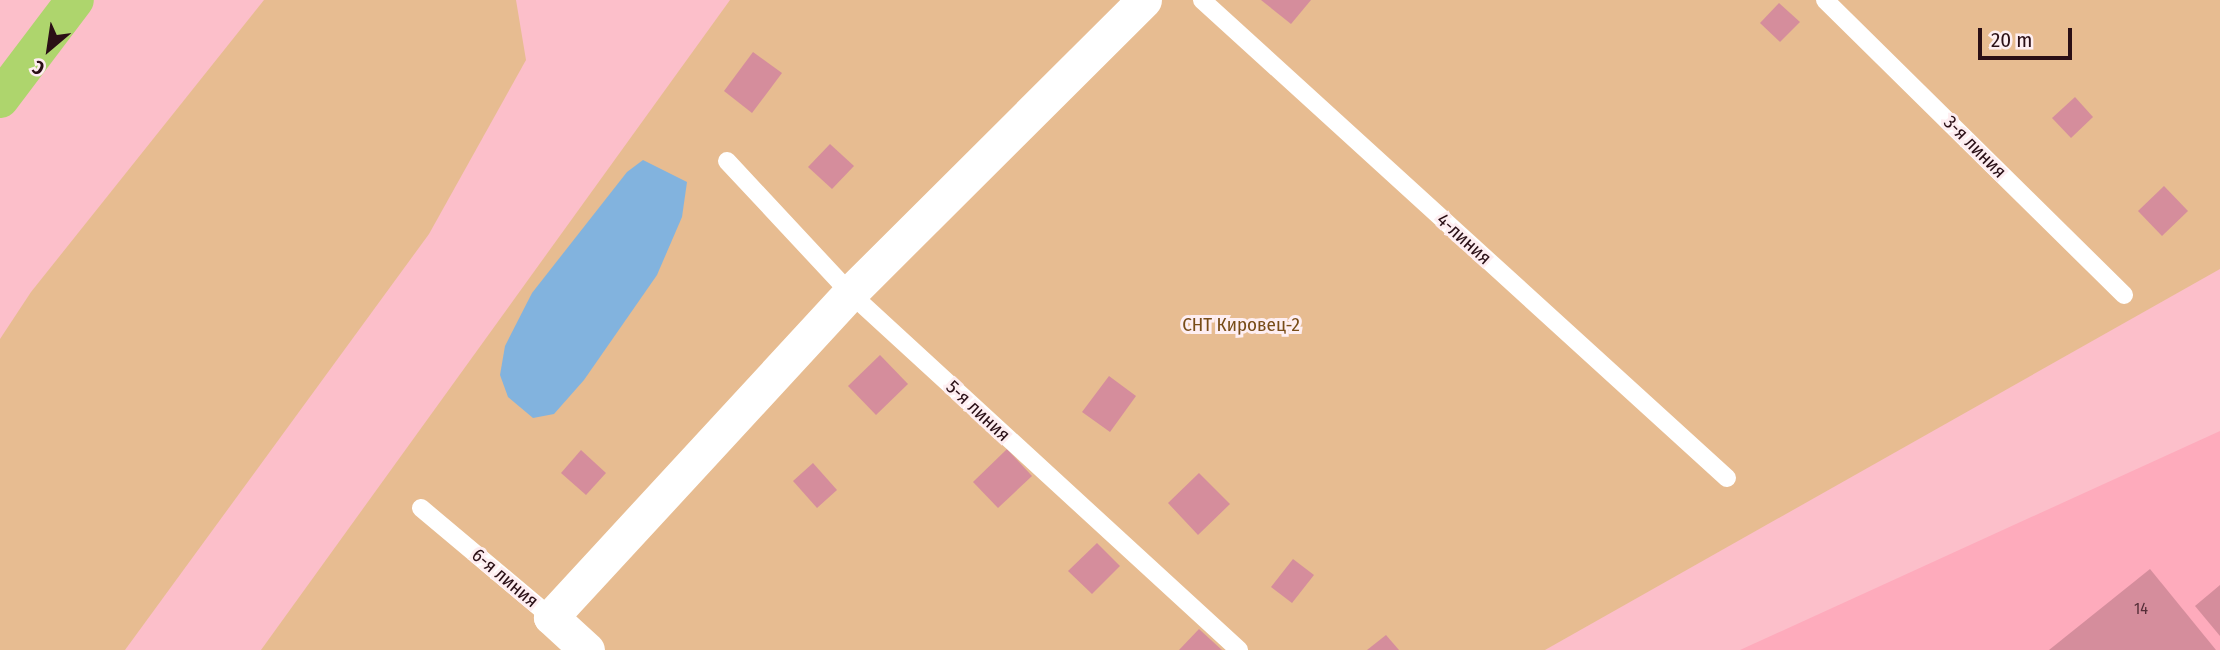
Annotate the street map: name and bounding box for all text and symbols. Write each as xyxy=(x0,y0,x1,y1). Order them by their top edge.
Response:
north arrow xyxy=(14,14,84,84)
scale bar xyxy=(1982,14,2076,58)
text: 20 m xyxy=(1991,27,2032,53)
text: С xyxy=(29,55,49,80)
street label: 3-я линия xyxy=(1939,111,2011,183)
street label: 4-линия xyxy=(1432,209,1496,269)
park label: СНТ Кировец-2 xyxy=(1182,314,1300,336)
street label: 5-я линия xyxy=(941,376,1015,446)
street label: 6-я линия xyxy=(467,544,543,612)
house number: 14 xyxy=(2134,599,2148,619)

